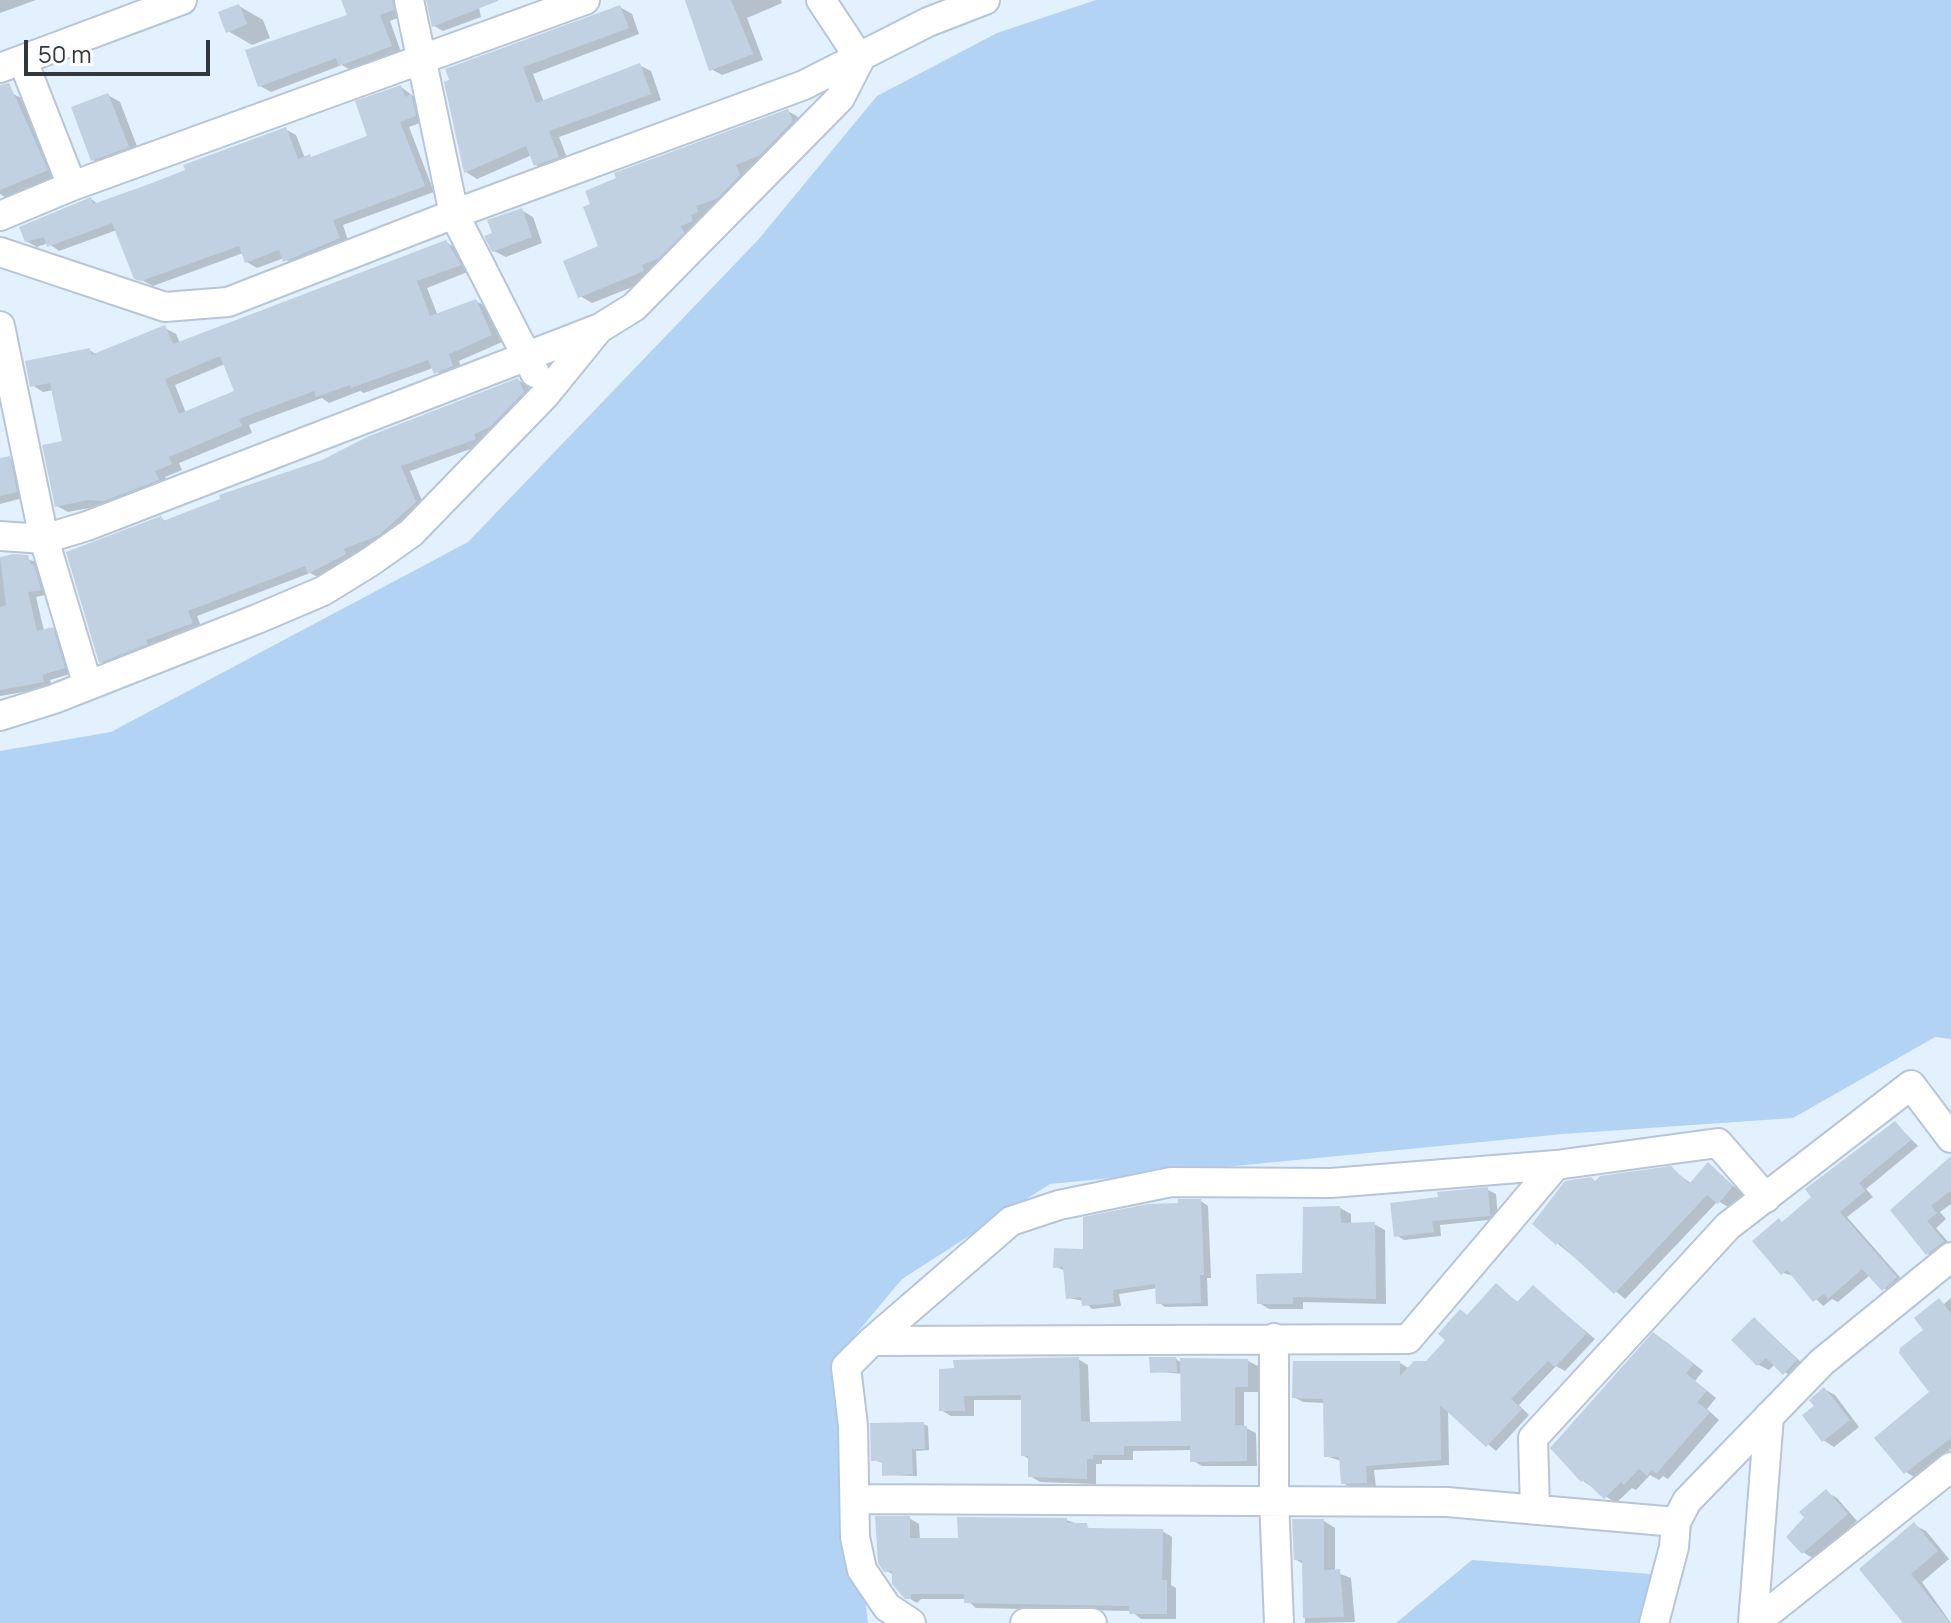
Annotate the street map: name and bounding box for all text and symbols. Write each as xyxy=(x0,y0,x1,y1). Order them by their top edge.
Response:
scale bar xyxy=(28,24,214,74)
text: 50 m xyxy=(38,37,92,70)

